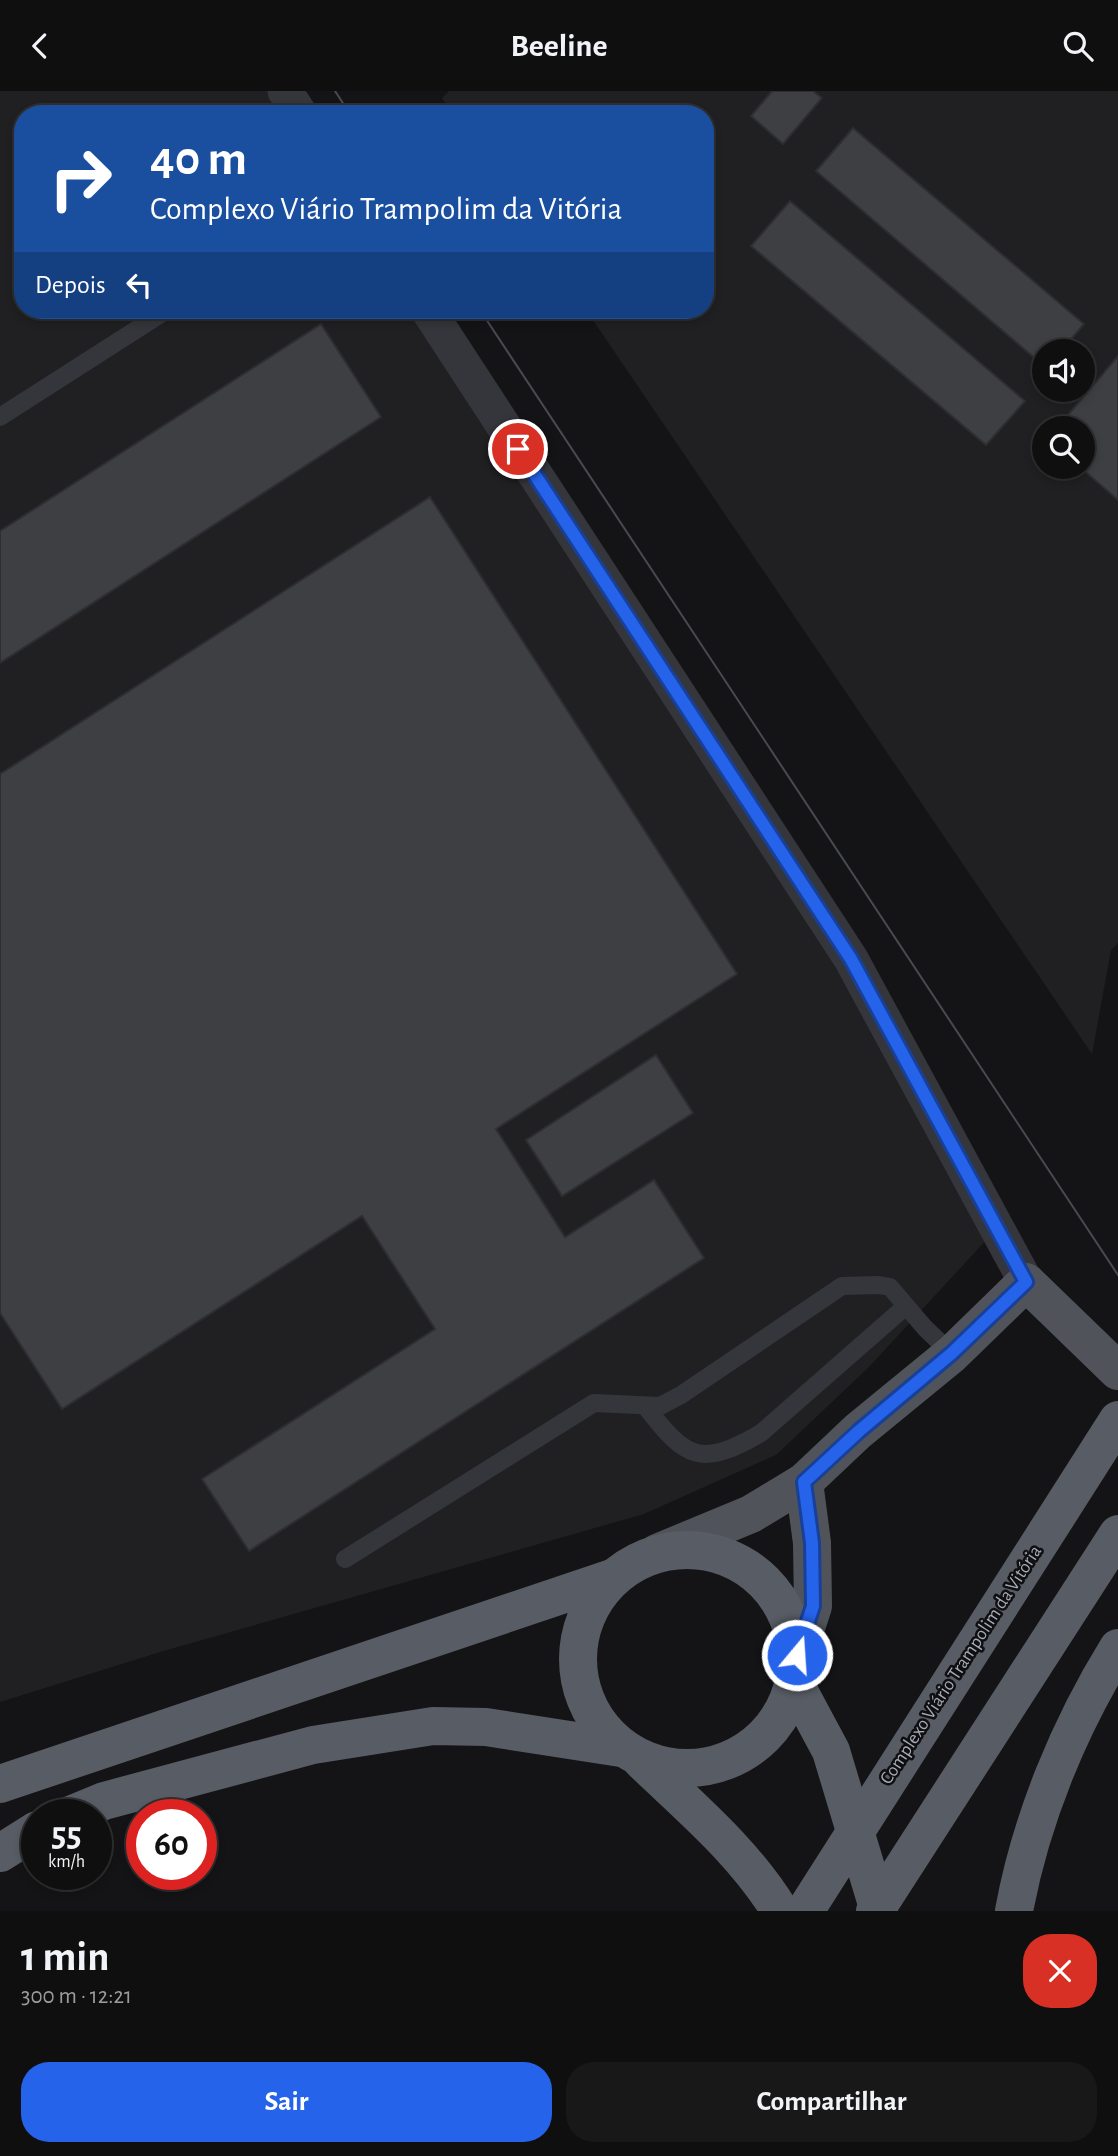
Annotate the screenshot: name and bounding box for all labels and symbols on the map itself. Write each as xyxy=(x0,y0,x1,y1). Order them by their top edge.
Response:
pin xyxy=(488,419,548,479)
street label: Complexo Viário Trampolim da Vitória xyxy=(877,1542,1045,1788)
position arrow xyxy=(760,1618,834,1692)
speed limit sign: 60 xyxy=(126,1799,217,1890)

